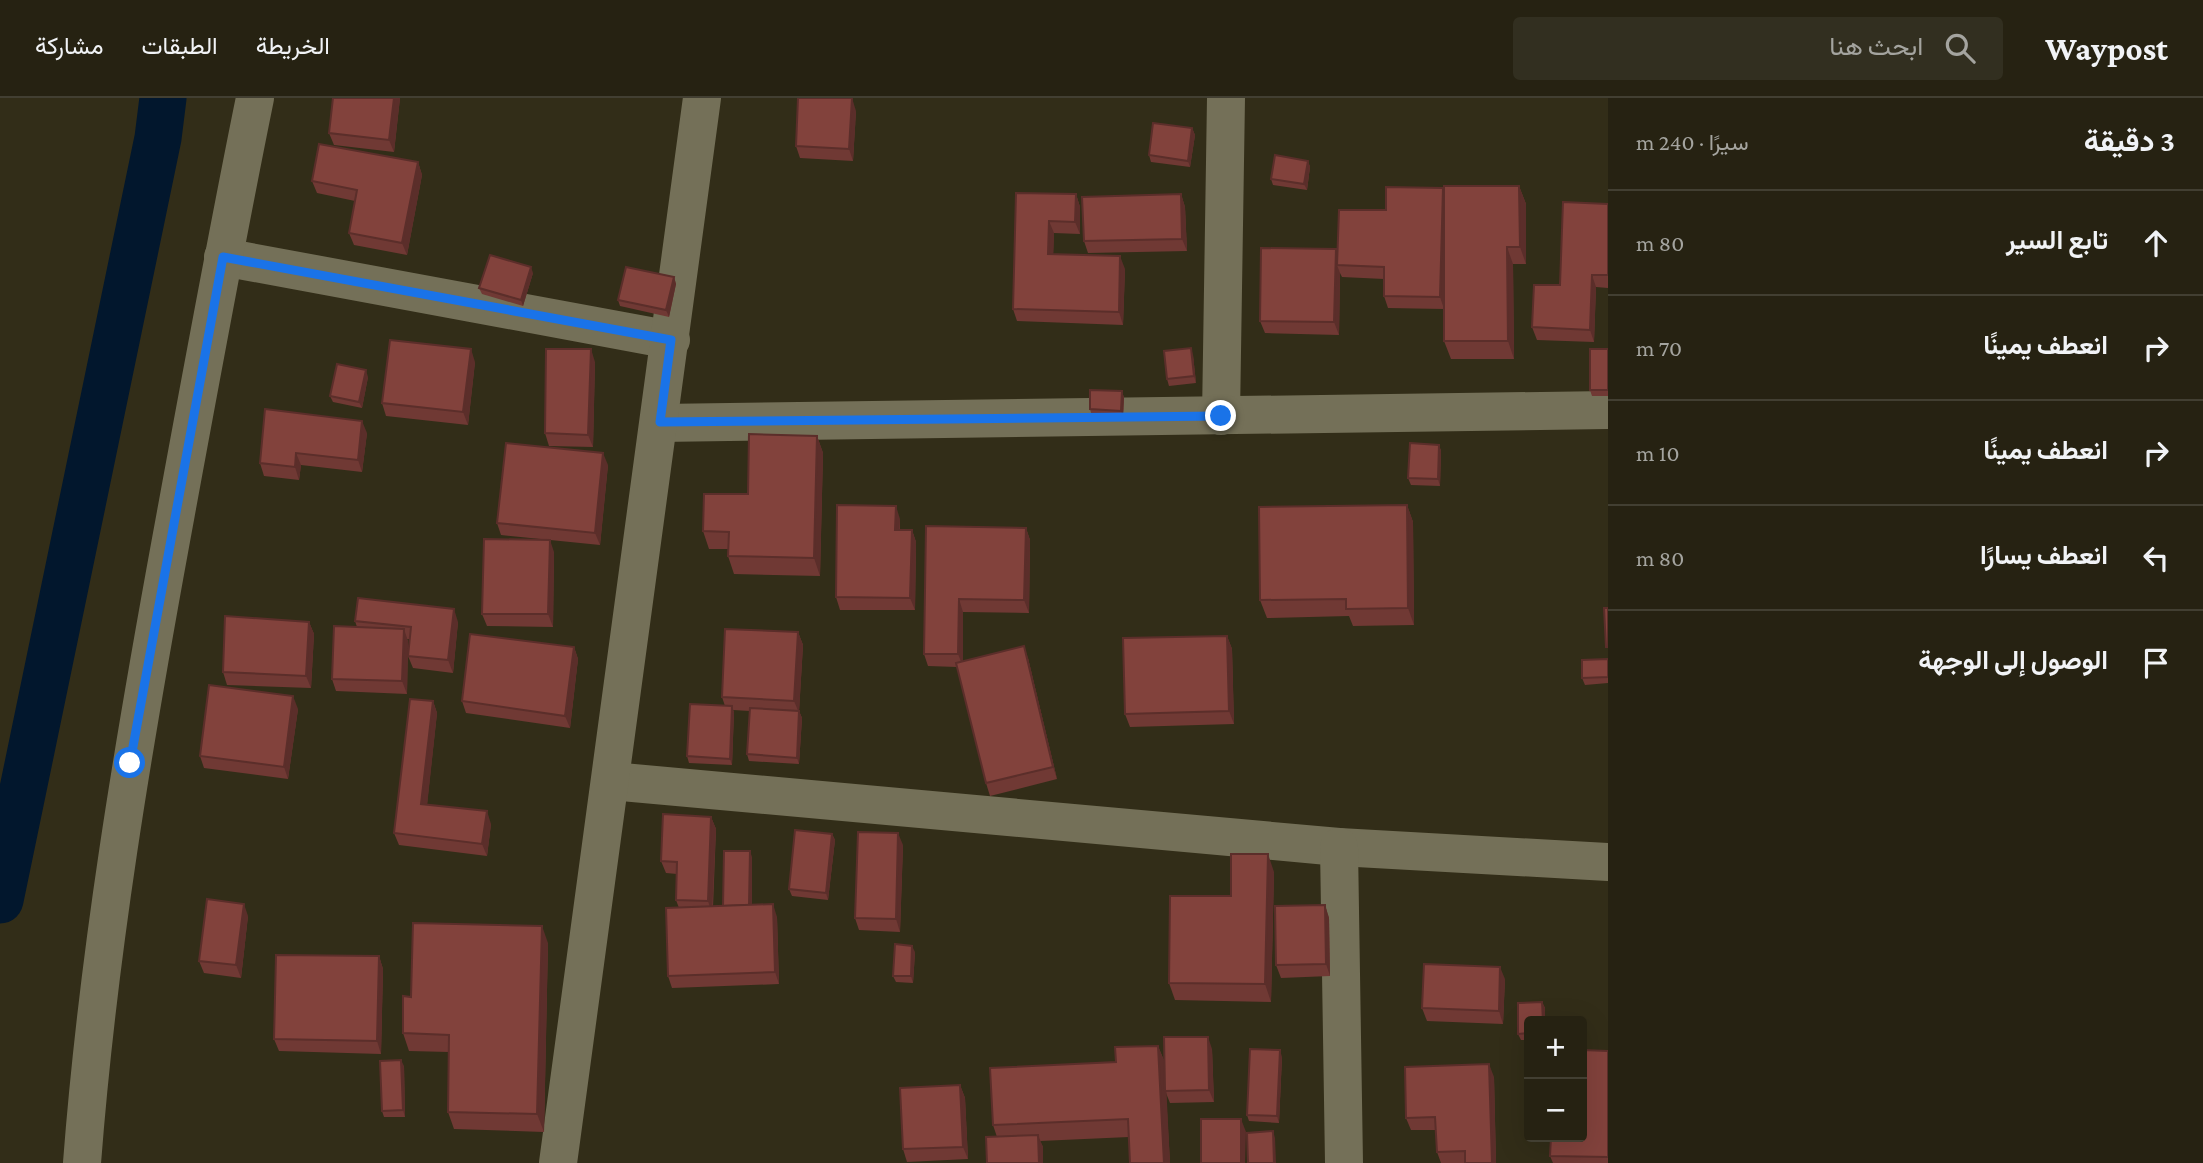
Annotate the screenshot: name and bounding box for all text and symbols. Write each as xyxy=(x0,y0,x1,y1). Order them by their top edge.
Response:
search box xyxy=(1513,17,2003,80)
icon: search xyxy=(1941,29,1979,67)
text: Waypost xyxy=(2045,30,2168,67)
text: مشاركة xyxy=(35,32,103,59)
text: الطبقات xyxy=(141,32,218,59)
text: الخريطة xyxy=(256,32,330,59)
text: ابحث هنا xyxy=(1829,32,1923,61)
text: 3 دقيقة xyxy=(2084,124,2175,157)
text: سيرًا · 240 m xyxy=(1636,129,1749,155)
icon: ahead xyxy=(2137,224,2175,262)
text: تابع السير xyxy=(2006,226,2108,255)
text: 80 m xyxy=(1636,230,1684,256)
icon: right xyxy=(2137,329,2175,367)
text: انعطف يمينًا xyxy=(1983,331,2108,360)
text: 70 m xyxy=(1636,335,1682,361)
route end xyxy=(1205,400,1236,431)
icon: right xyxy=(2137,434,2175,472)
text: انعطف يمينًا xyxy=(1983,436,2108,465)
text: 10 m xyxy=(1636,440,1679,466)
icon: left xyxy=(2137,539,2175,577)
text: انعطف يسارًا xyxy=(1980,541,2108,570)
text: 80 m xyxy=(1636,545,1684,571)
icon: arrive xyxy=(2137,644,2175,682)
text: الوصول إلى الوجهة xyxy=(1918,646,2108,675)
route start xyxy=(114,747,145,778)
map controls xyxy=(1524,1016,1587,1142)
button: + xyxy=(1524,1016,1587,1079)
button: − xyxy=(1524,1079,1587,1142)

